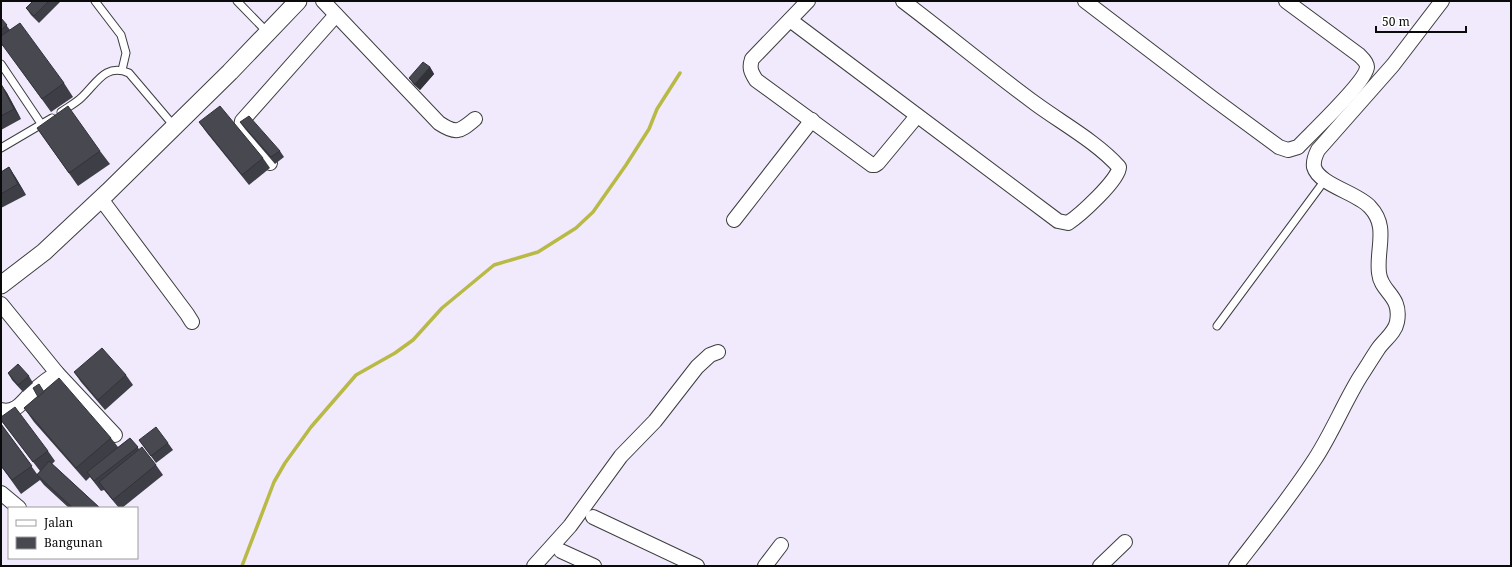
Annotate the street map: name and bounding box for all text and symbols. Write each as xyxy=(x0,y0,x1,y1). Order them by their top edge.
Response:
scale bar xyxy=(1376,8,1466,34)
text: 50 m xyxy=(1382,13,1410,30)
legend xyxy=(8,507,138,559)
text: Jalan xyxy=(43,514,74,531)
text: Bangunan xyxy=(44,534,103,551)

